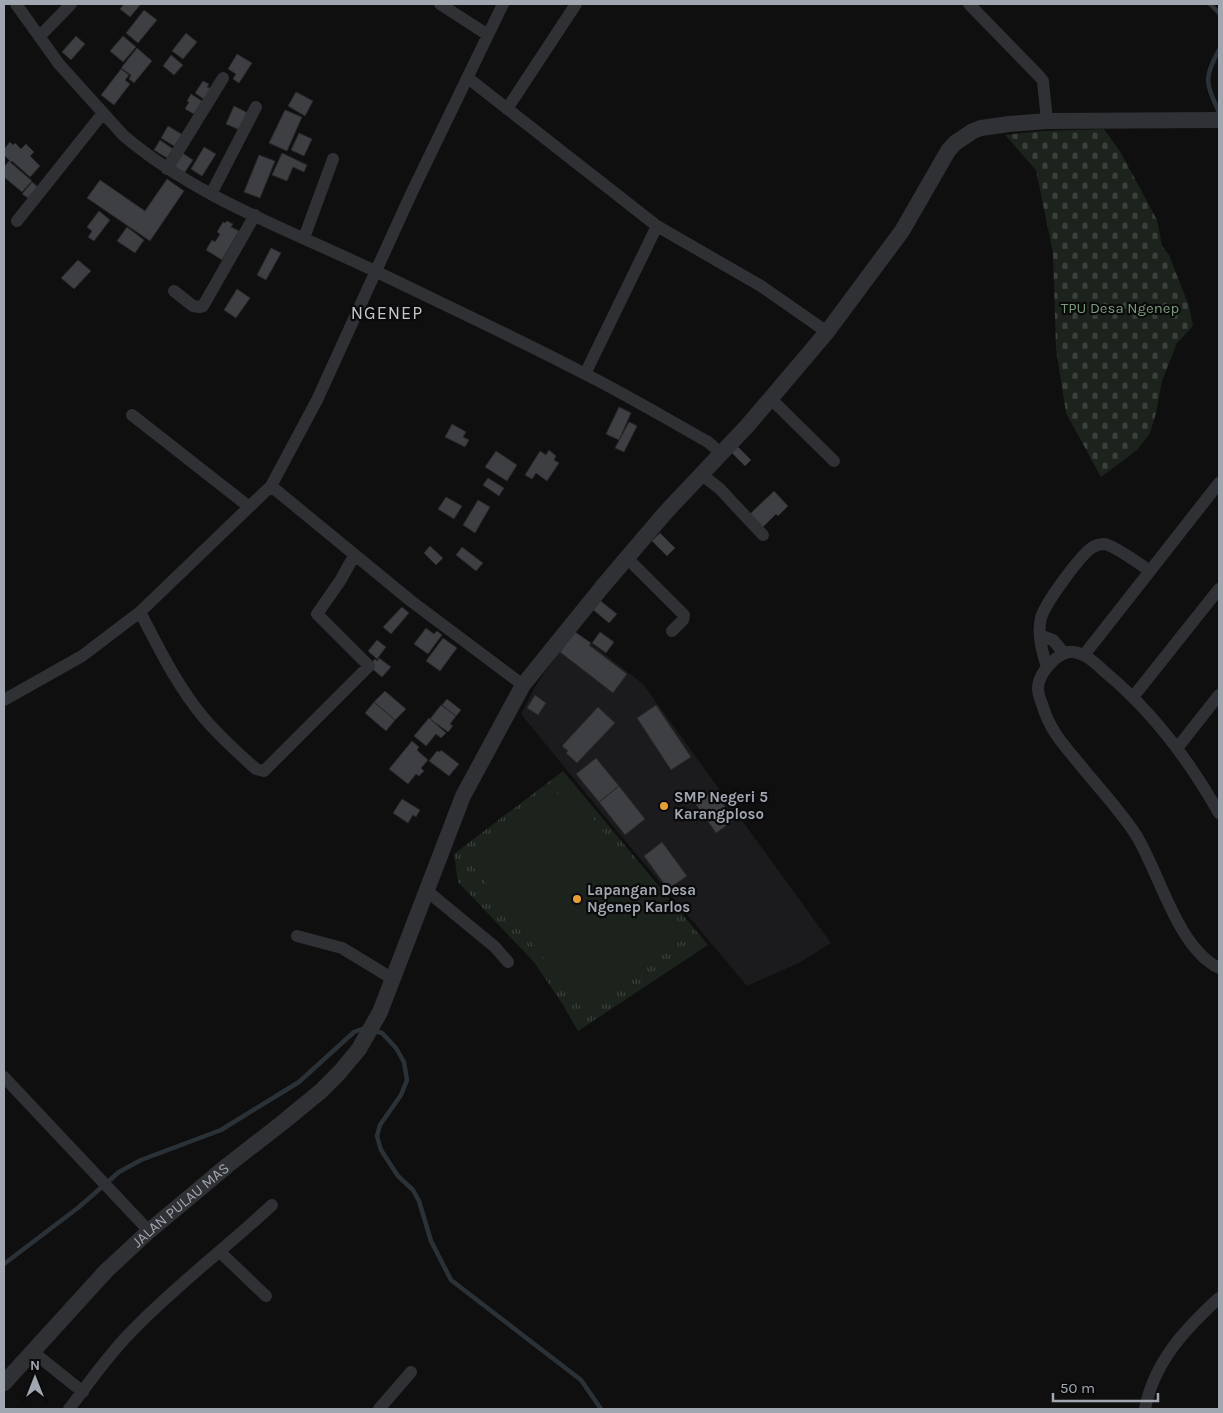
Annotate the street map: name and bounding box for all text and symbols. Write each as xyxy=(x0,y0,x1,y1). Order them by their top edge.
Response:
park label: TPU Desa Ngenep xyxy=(1061,299,1179,317)
district label: NGENEP xyxy=(351,302,423,324)
place label: SMP Negeri 5 Karangploso xyxy=(674,788,768,823)
marker: SMP Negeri 5 Karangploso xyxy=(658,800,670,812)
place label: Lapangan Desa Ngenep Karlos xyxy=(587,881,696,916)
marker: Lapangan Desa Ngenep Karlos xyxy=(571,893,583,905)
street label: JALAN PULAU MAS xyxy=(128,1159,233,1251)
north arrow xyxy=(10,1353,60,1403)
text: N xyxy=(30,1357,40,1374)
scale bar xyxy=(1053,1370,1158,1402)
text: 50 m xyxy=(1060,1379,1095,1397)

